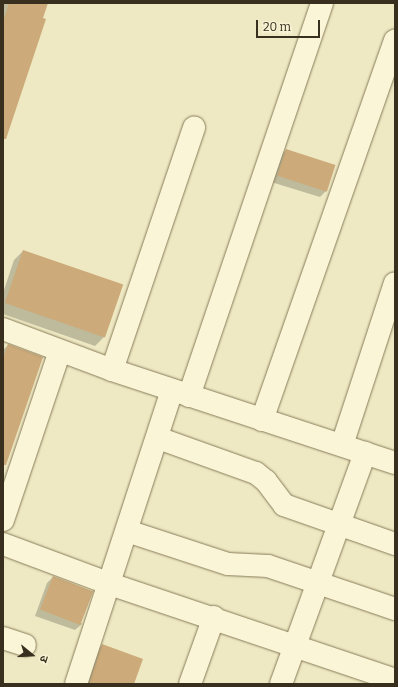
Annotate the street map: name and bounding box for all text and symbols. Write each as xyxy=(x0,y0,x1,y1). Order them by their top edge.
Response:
scale bar xyxy=(258,12,322,38)
text: 20 m xyxy=(263,20,291,34)
north arrow xyxy=(12,635,52,675)
text: उ xyxy=(37,654,51,664)

